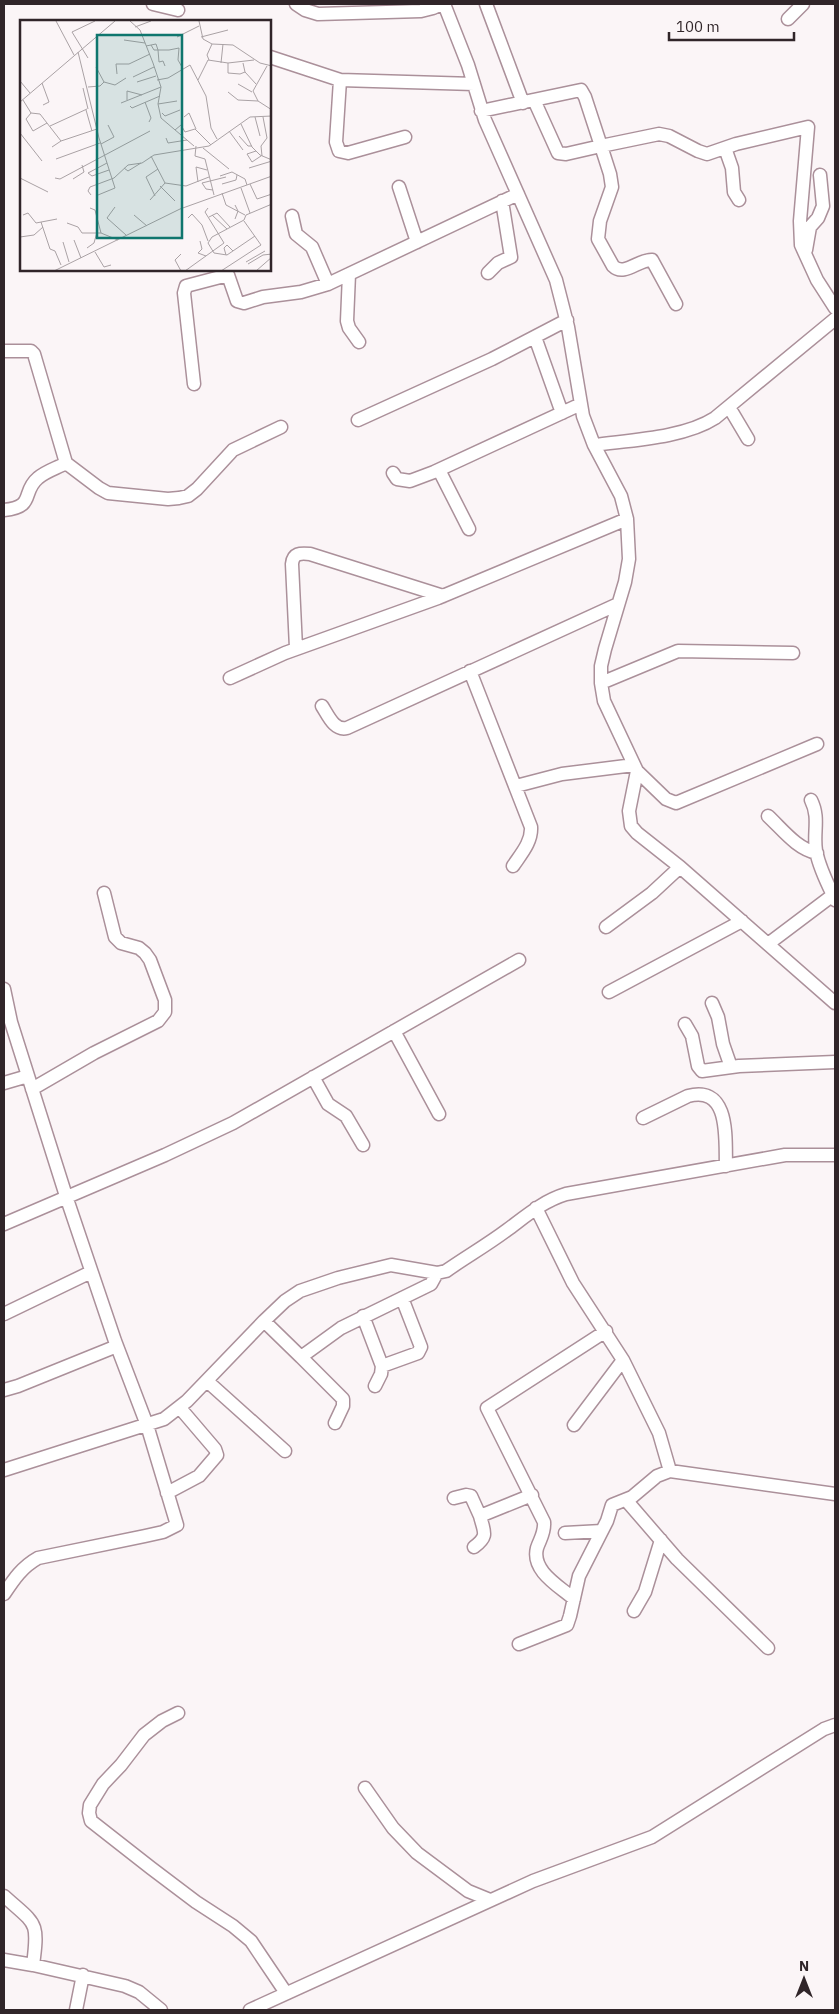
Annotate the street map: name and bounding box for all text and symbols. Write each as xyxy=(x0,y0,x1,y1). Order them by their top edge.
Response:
scale bar xyxy=(669,10,794,42)
text: 100 m xyxy=(676,17,720,36)
inset map xyxy=(20,20,271,271)
north arrow xyxy=(779,1954,829,2004)
text: N xyxy=(799,1957,809,1975)

